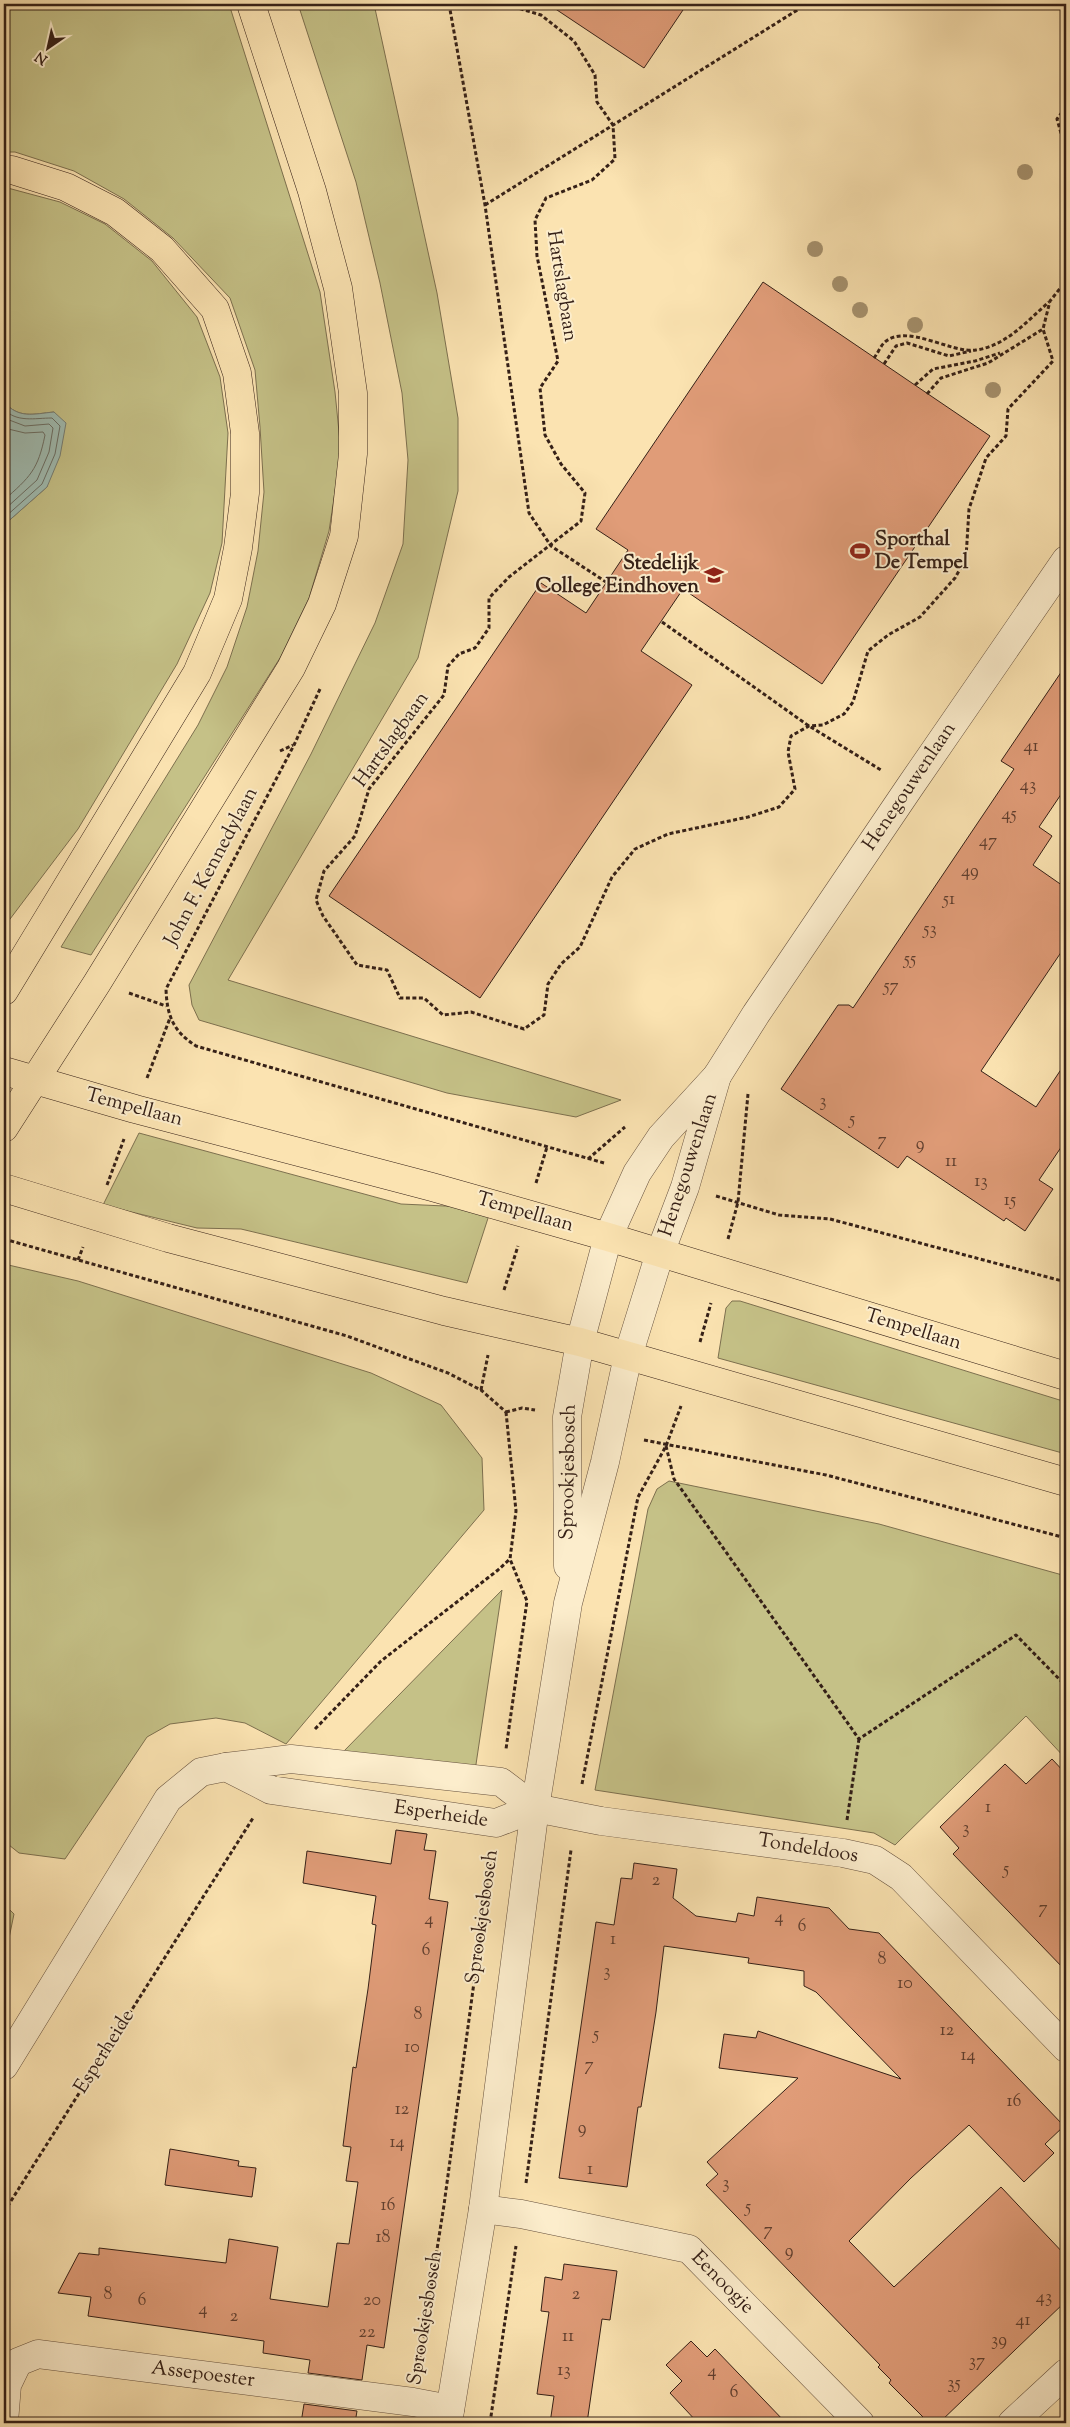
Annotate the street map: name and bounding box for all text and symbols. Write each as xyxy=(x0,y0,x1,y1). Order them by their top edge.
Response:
north arrow xyxy=(22,22,72,72)
text: N xyxy=(32,46,52,69)
street label: Hartslagbaan xyxy=(538,228,584,344)
place label: Sporthal De Tempel xyxy=(875,526,969,578)
sports icon: Sporthal De Tempel xyxy=(849,540,871,562)
place label: Stedelijk College Eindhoven xyxy=(535,550,699,602)
school or university icon: Stedelijk College Eindhoven xyxy=(703,564,725,586)
street label: Hartslagbaan xyxy=(347,686,437,794)
street label: Henegouwenlaan xyxy=(856,717,964,857)
house number: 41 xyxy=(1023,734,1039,760)
house number: 43 xyxy=(1020,773,1036,799)
street label: John F. Kennedylaan xyxy=(157,782,266,953)
house number: 45 xyxy=(1001,802,1017,828)
house number: 47 xyxy=(979,829,997,855)
house number: 49 xyxy=(961,859,979,885)
house number: 51 xyxy=(942,887,955,913)
house number: 53 xyxy=(922,917,937,943)
house number: 55 xyxy=(903,947,916,973)
house number: 57 xyxy=(882,974,899,1000)
street label: Tempellaan xyxy=(82,1081,186,1135)
street label: Henegouwenlaan xyxy=(652,1089,726,1241)
house number: 3 xyxy=(819,1089,827,1115)
house number: 5 xyxy=(848,1107,855,1133)
house number: 7 xyxy=(877,1128,887,1154)
house number: 9 xyxy=(916,1132,925,1158)
house number: 11 xyxy=(945,1149,957,1175)
house number: 13 xyxy=(974,1169,988,1195)
street label: Tempellaan xyxy=(473,1185,577,1241)
house number: 15 xyxy=(1004,1188,1016,1214)
street label: Tempellaan xyxy=(861,1302,965,1358)
street label: Sprookjesbosch xyxy=(553,1404,585,1540)
street label: Esperheide xyxy=(392,1794,490,1836)
house number: 1 xyxy=(985,1795,991,1821)
house number: 3 xyxy=(962,1816,970,1842)
street label: Tondeldoos xyxy=(756,1827,860,1871)
street label: Sprookjesbosch xyxy=(459,1847,507,1986)
house number: 5 xyxy=(1002,1857,1009,1883)
house number: 2 xyxy=(652,1868,661,1894)
house number: 7 xyxy=(1038,1896,1048,1922)
house number: 4 xyxy=(774,1905,784,1931)
house number: 4 xyxy=(424,1907,434,1933)
house number: 6 xyxy=(798,1914,807,1940)
house number: 1 xyxy=(610,1927,616,1953)
house number: 6 xyxy=(422,1938,431,1964)
house number: 8 xyxy=(878,1947,887,1973)
house number: 3 xyxy=(603,1959,611,1985)
house number: 10 xyxy=(897,1971,913,1997)
house number: 8 xyxy=(414,2002,423,2028)
street label: Esperheide xyxy=(68,2004,142,2100)
house number: 12 xyxy=(940,2018,955,2044)
house number: 5 xyxy=(592,2022,599,2048)
house number: 10 xyxy=(404,2035,420,2061)
house number: 14 xyxy=(960,2043,976,2069)
house number: 7 xyxy=(584,2053,594,2079)
house number: 16 xyxy=(1006,2089,1022,2115)
house number: 12 xyxy=(395,2097,410,2123)
house number: 9 xyxy=(578,2116,587,2142)
house number: 14 xyxy=(389,2130,405,2156)
house number: 1 xyxy=(587,2157,593,2183)
house number: 3 xyxy=(722,2171,730,2197)
house number: 16 xyxy=(380,2193,396,2219)
house number: 5 xyxy=(744,2195,751,2221)
house number: 7 xyxy=(763,2218,773,2244)
house number: 18 xyxy=(375,2225,391,2251)
house number: 9 xyxy=(785,2239,794,2265)
street label: Eenoogje xyxy=(684,2245,760,2321)
street label: Sprookjesbosch xyxy=(401,2248,451,2387)
house number: 8 xyxy=(104,2282,113,2308)
house number: 2 xyxy=(572,2282,581,2308)
house number: 43 xyxy=(1036,2285,1052,2311)
house number: 6 xyxy=(138,2288,147,2314)
house number: 20 xyxy=(363,2288,381,2314)
house number: 4 xyxy=(198,2297,208,2323)
house number: 2 xyxy=(230,2304,239,2330)
house number: 41 xyxy=(1015,2308,1031,2334)
house number: 22 xyxy=(359,2320,376,2346)
house number: 11 xyxy=(562,2324,574,2350)
house number: 39 xyxy=(991,2328,1007,2354)
house number: 37 xyxy=(969,2349,985,2375)
street label: Assepoester xyxy=(150,2354,257,2396)
house number: 13 xyxy=(557,2358,571,2384)
house number: 4 xyxy=(707,2359,717,2385)
house number: 35 xyxy=(947,2371,961,2397)
house number: 6 xyxy=(730,2380,739,2406)

